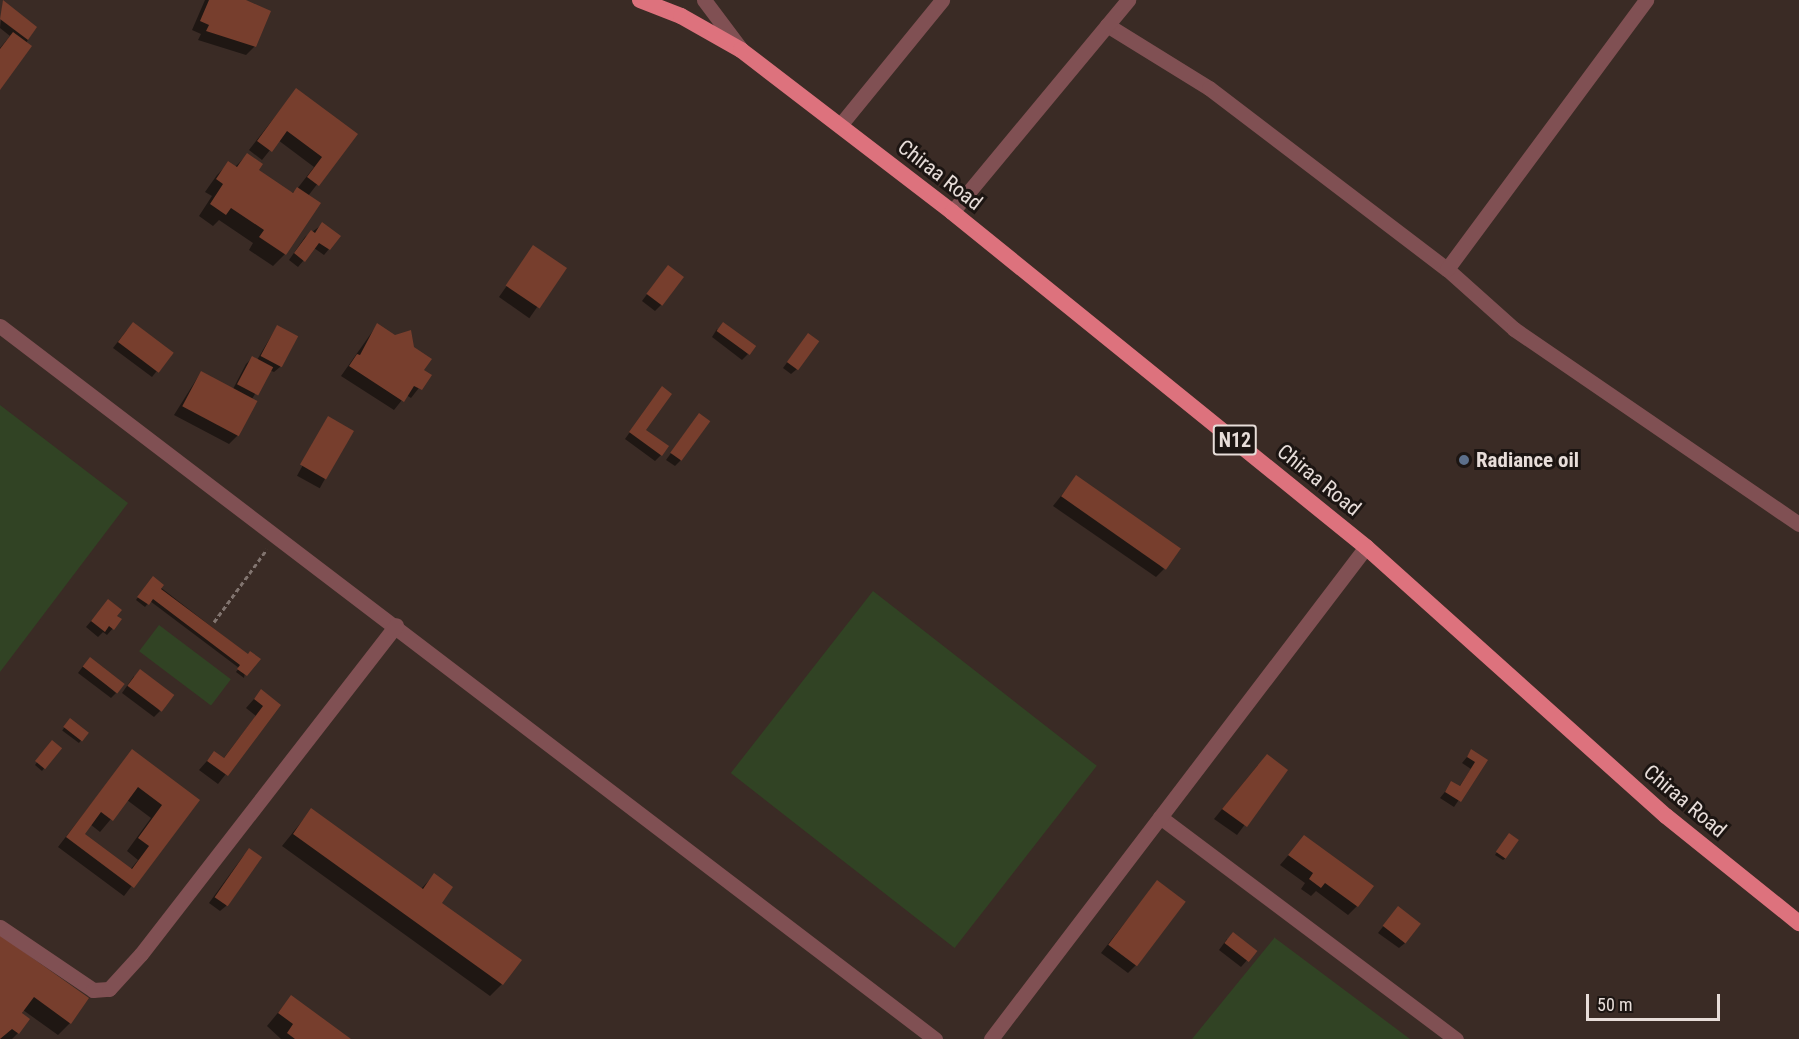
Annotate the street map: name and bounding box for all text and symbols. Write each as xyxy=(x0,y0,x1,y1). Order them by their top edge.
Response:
street label: Chiraa Road xyxy=(893,134,987,216)
road number: N12 xyxy=(1212,423,1258,457)
street label: Chiraa Road xyxy=(1272,439,1366,521)
place label: Radiance oil xyxy=(1476,447,1579,473)
marker: Radiance oil xyxy=(1457,453,1471,467)
street label: Chiraa Road xyxy=(1639,759,1731,843)
scale bar xyxy=(1589,982,1722,1020)
text: 50 m xyxy=(1597,994,1632,1015)

